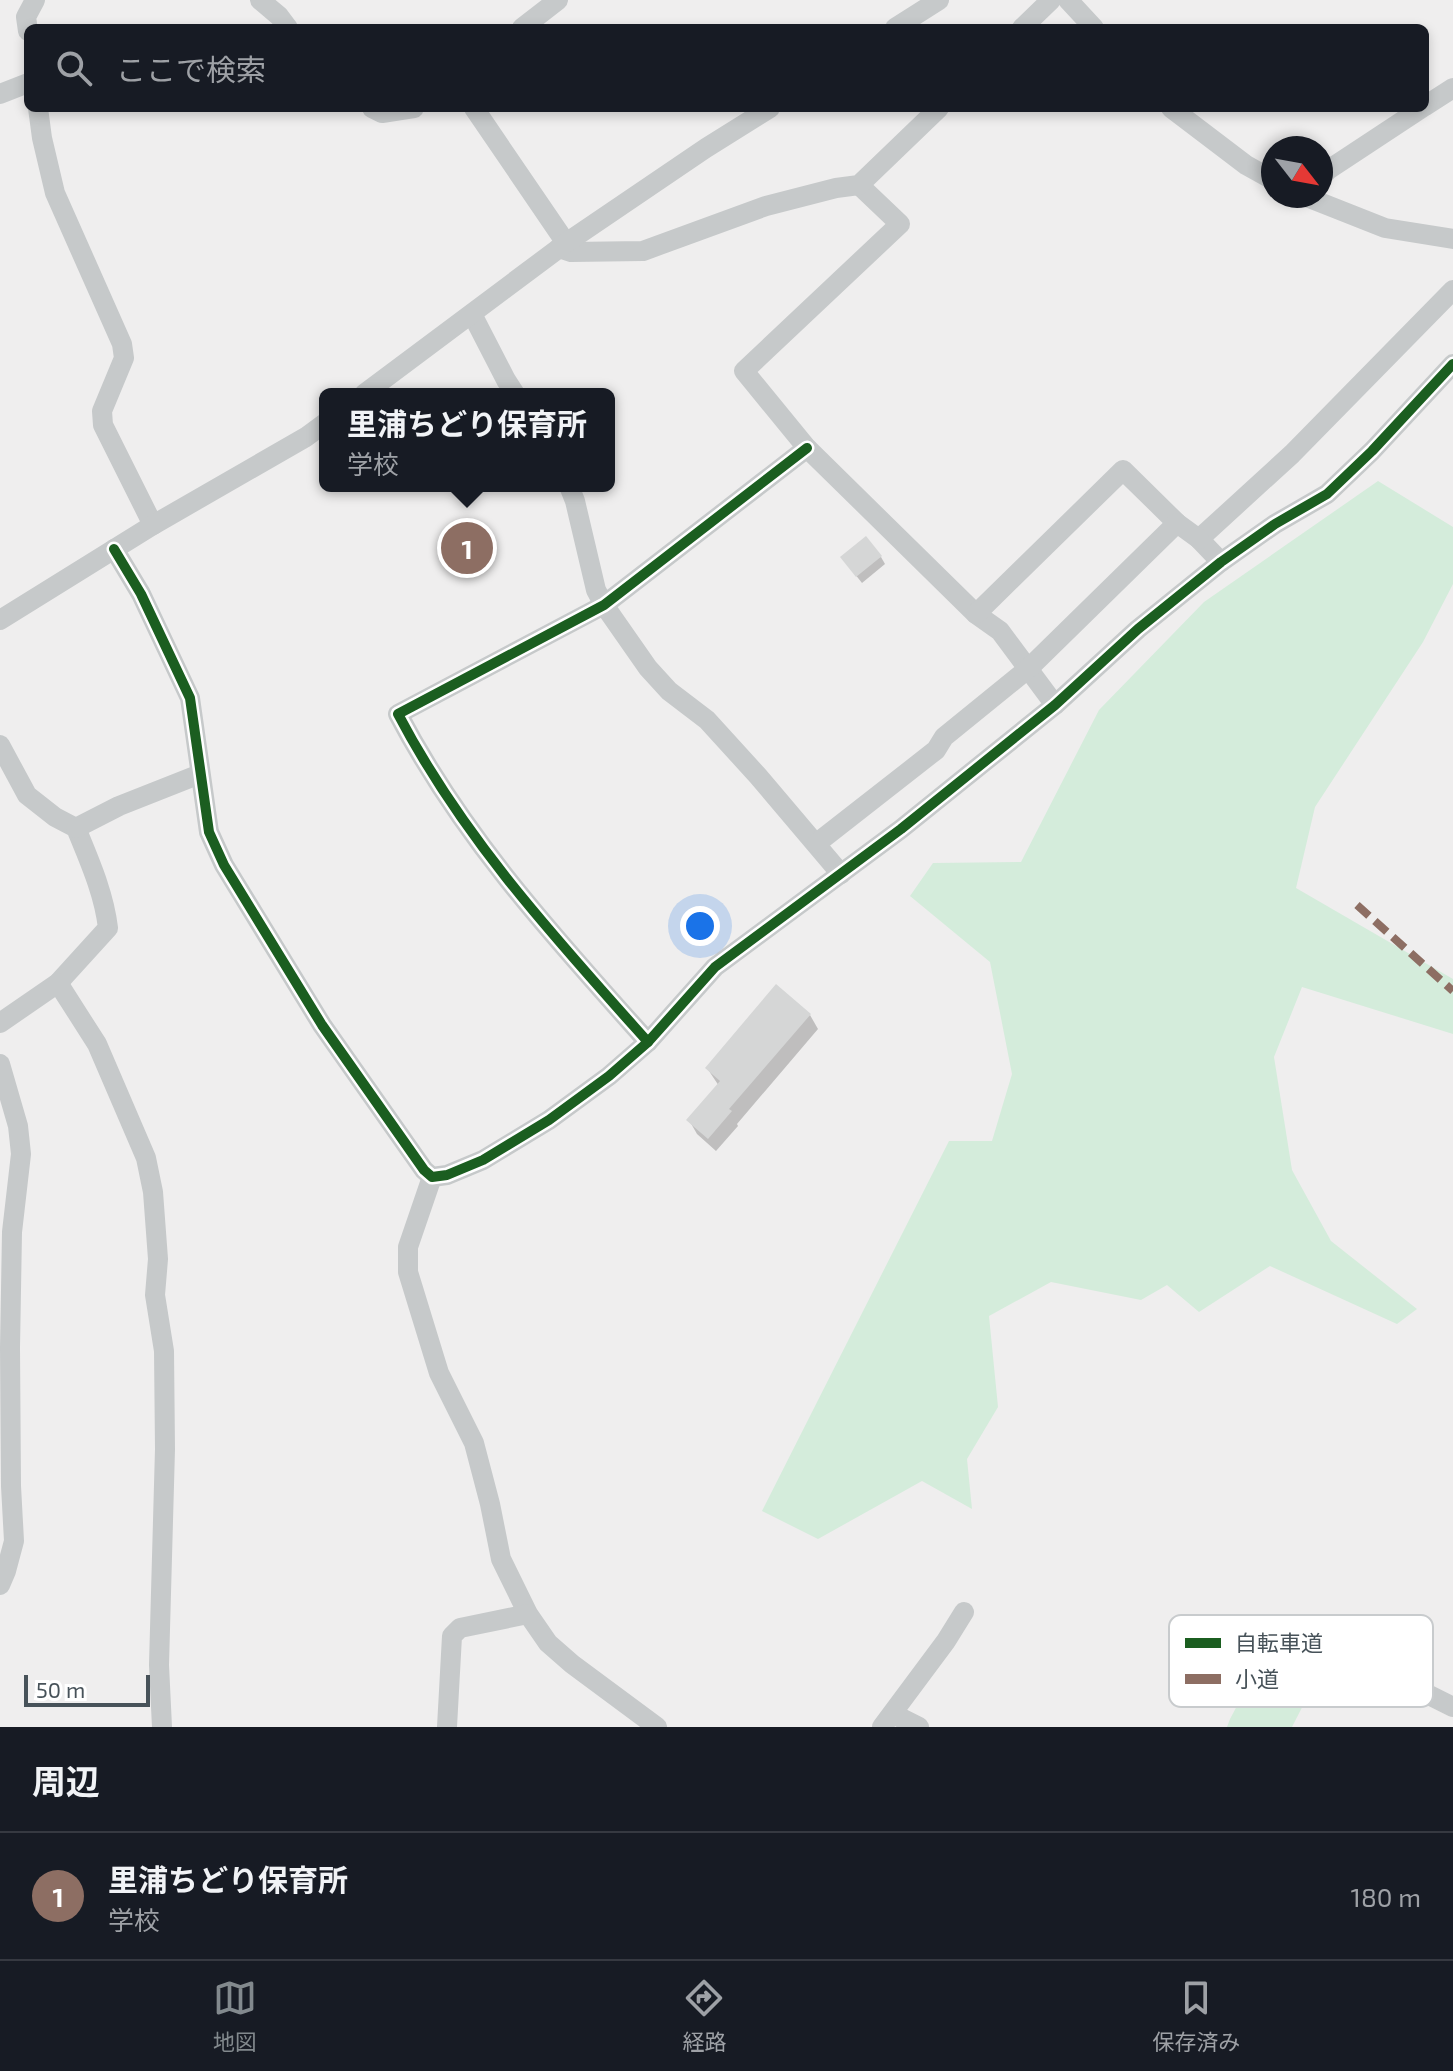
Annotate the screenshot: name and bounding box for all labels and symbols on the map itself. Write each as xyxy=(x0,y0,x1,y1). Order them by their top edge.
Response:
north arrow xyxy=(1261,136,1333,208)
pin: 1 xyxy=(441,518,493,578)
your location xyxy=(680,906,720,946)
legend xyxy=(1169,1615,1433,1707)
text: 自転車道 xyxy=(1235,1629,1323,1655)
text: 小道 xyxy=(1235,1665,1279,1691)
scale bar xyxy=(24,1671,150,1707)

